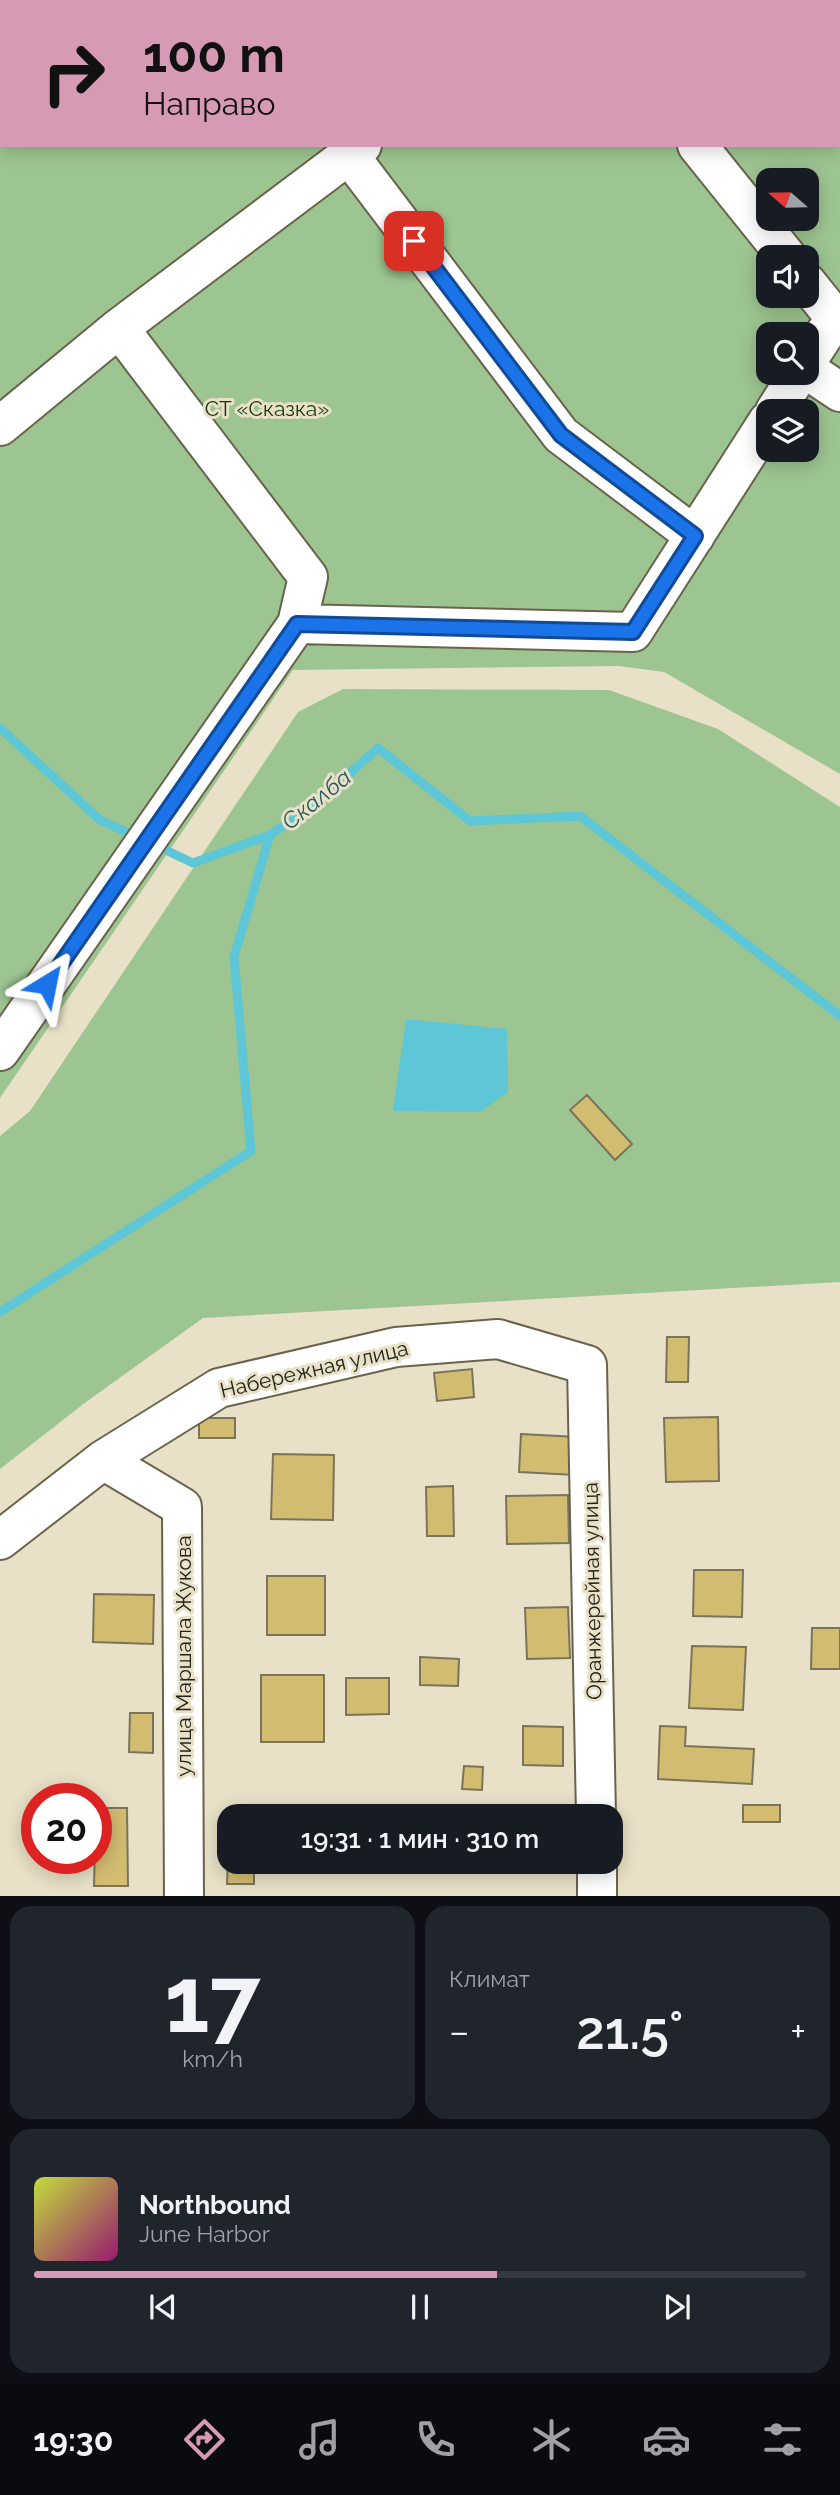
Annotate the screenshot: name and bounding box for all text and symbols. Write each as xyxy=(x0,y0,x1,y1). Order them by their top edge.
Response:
text: 100 m xyxy=(143,26,285,83)
icon: right xyxy=(28,28,119,119)
text: Направо xyxy=(143,85,275,122)
north arrow xyxy=(756,168,819,231)
map controls xyxy=(756,168,819,462)
pin xyxy=(384,211,444,271)
icon: arrive xyxy=(395,222,433,260)
button: sound xyxy=(756,245,819,308)
button: search xyxy=(756,322,819,385)
park label: СТ «Сказка» xyxy=(205,396,329,421)
button: layers xyxy=(756,399,819,462)
water label: Скалба xyxy=(276,763,356,835)
position arrow xyxy=(10,947,84,1021)
street label: Набережная улица xyxy=(217,1335,411,1403)
street label: Оранжерейная улица xyxy=(578,1482,606,1700)
street label: улица Маршала Жукова xyxy=(171,1535,196,1777)
speed limit sign: 20 xyxy=(21,1783,112,1874)
text: 19:31 · 1 мин · 310 m xyxy=(301,1824,539,1854)
text: 17 xyxy=(164,1946,261,2053)
text: Климат xyxy=(449,1965,530,1992)
text: 21.5° xyxy=(576,2000,683,2061)
text: − xyxy=(449,2009,469,2054)
text: + xyxy=(790,2009,806,2054)
text: km/h xyxy=(182,2045,243,2072)
text: Northbound xyxy=(139,2190,291,2220)
text: June Harbor xyxy=(139,2220,270,2247)
icon: previous xyxy=(144,2288,182,2326)
icon: pause xyxy=(401,2288,439,2326)
icon: next xyxy=(658,2288,696,2326)
icon: directions xyxy=(180,2415,229,2464)
icon: music xyxy=(295,2415,344,2464)
icon: phone xyxy=(411,2415,460,2464)
icon: climate xyxy=(527,2415,576,2464)
icon: car xyxy=(642,2415,691,2464)
icon: filters xyxy=(758,2415,807,2464)
text: 19:30 xyxy=(33,2421,113,2458)

